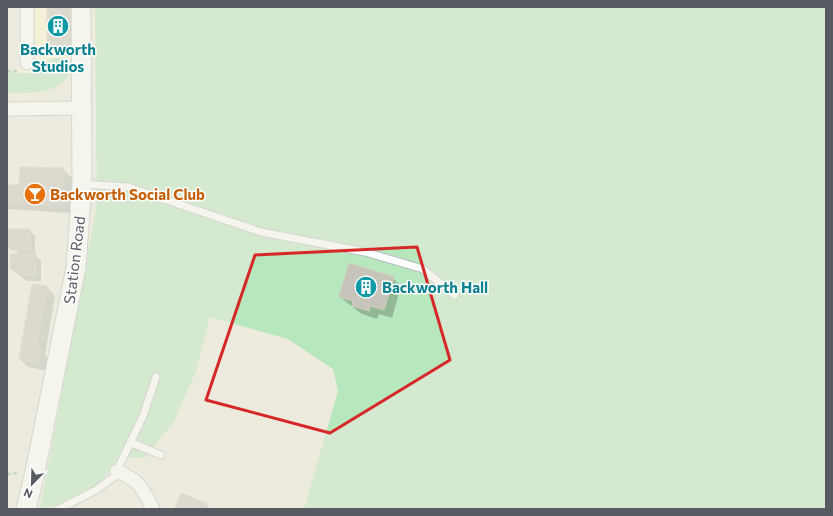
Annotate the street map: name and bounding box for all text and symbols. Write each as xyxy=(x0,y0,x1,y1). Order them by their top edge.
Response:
building icon: Backworth Studios xyxy=(45,13,71,39)
place label: Backworth Studios xyxy=(20,40,96,75)
bar icon: Backworth Social Club xyxy=(22,181,48,207)
place label: Backworth Social Club xyxy=(50,185,205,203)
street label: Station Road xyxy=(60,215,88,305)
building icon: Backworth Hall xyxy=(353,274,379,300)
place label: Backworth Hall xyxy=(382,278,488,296)
north arrow xyxy=(12,464,52,504)
text: N xyxy=(22,486,34,501)

